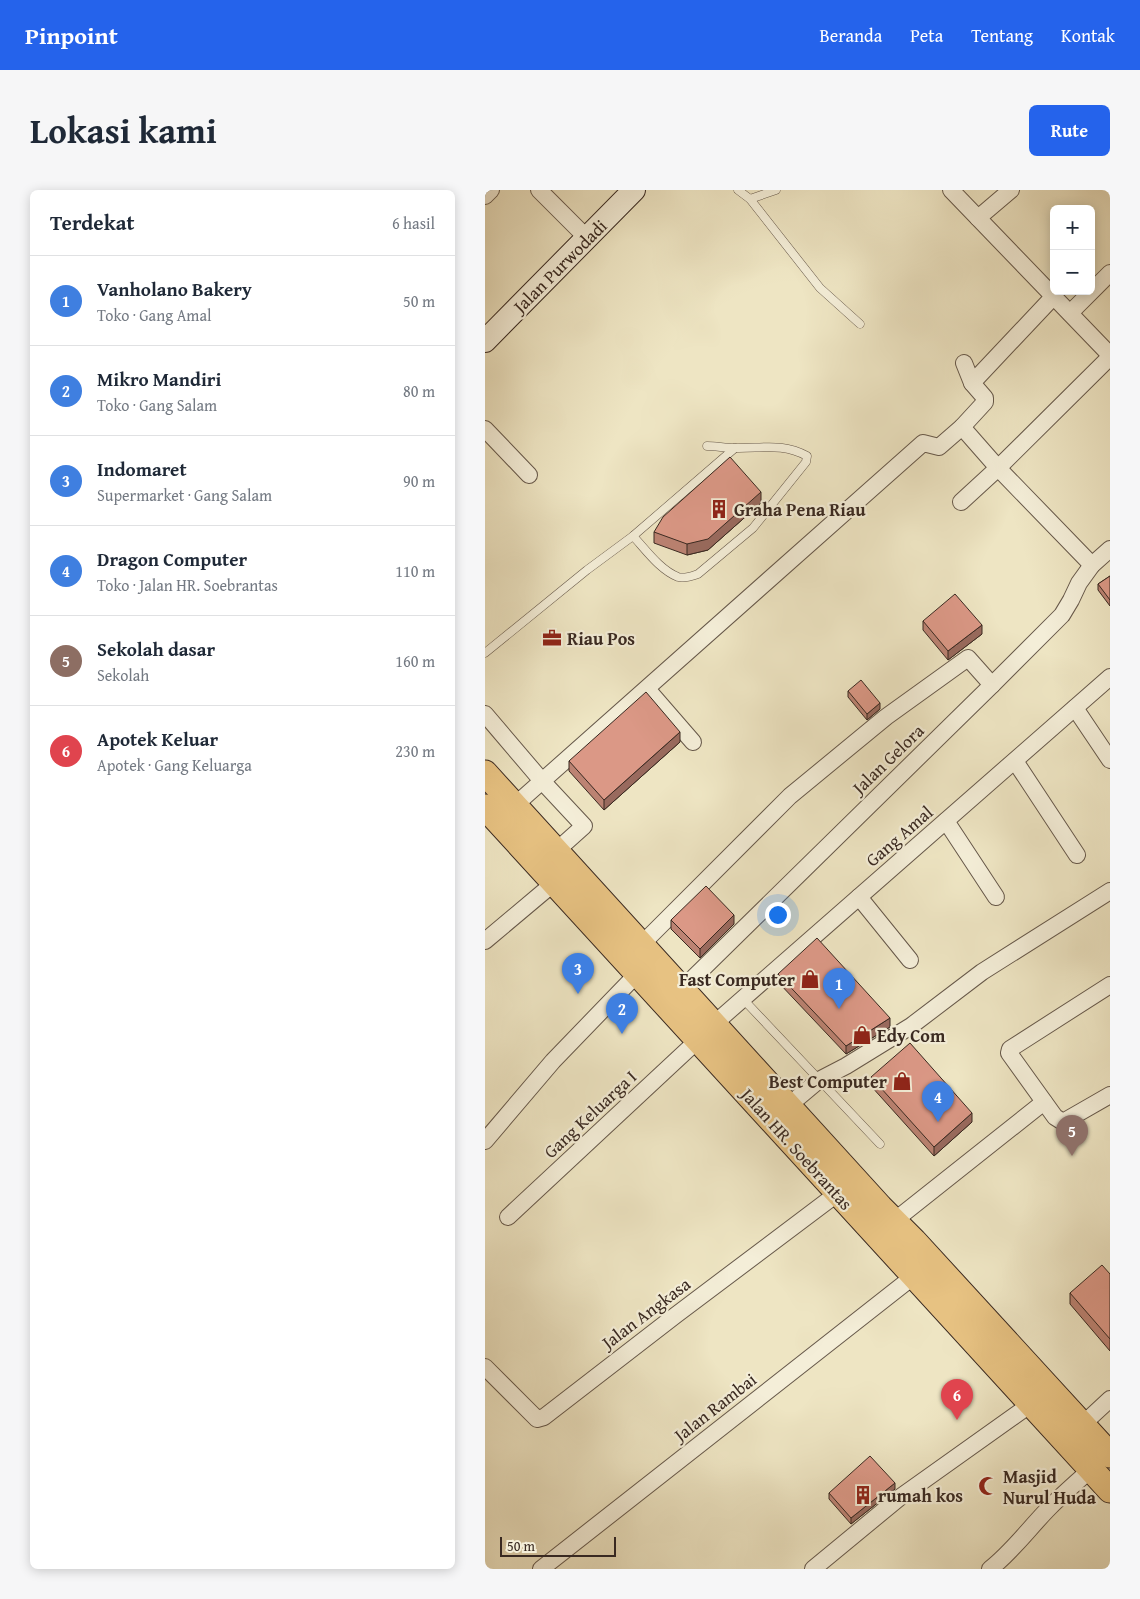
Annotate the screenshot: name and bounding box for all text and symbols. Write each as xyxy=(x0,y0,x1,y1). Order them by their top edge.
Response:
text: Pinpoint xyxy=(25,18,118,53)
text: Beranda xyxy=(820,22,882,49)
text: Peta xyxy=(910,22,943,49)
text: Tentang xyxy=(971,22,1033,49)
text: Kontak xyxy=(1061,22,1115,49)
text: Lokasi kami xyxy=(30,105,217,156)
button: Rute xyxy=(1029,105,1110,156)
map controls xyxy=(1050,205,1095,295)
button: + xyxy=(1050,205,1095,250)
text: Terdekat xyxy=(50,207,134,238)
text: 6 hasil xyxy=(392,211,435,235)
street label: Jalan Purwodadi xyxy=(506,213,613,320)
button: − xyxy=(1050,250,1095,295)
text: Vanholano Bakery xyxy=(97,275,252,303)
text: 1 xyxy=(62,289,70,313)
text: 50 m xyxy=(403,289,435,313)
text: Toko · Gang Amal xyxy=(97,303,211,327)
text: Mikro Mandiri xyxy=(97,365,221,393)
text: 2 xyxy=(62,379,70,403)
text: 80 m xyxy=(403,379,435,403)
text: Toko · Gang Salam xyxy=(97,393,217,417)
text: Indomaret xyxy=(97,455,187,483)
text: 3 xyxy=(62,469,70,493)
text: 90 m xyxy=(403,469,435,493)
text: Supermarket · Gang Salam xyxy=(97,483,272,507)
place label: Graha Pena Riau xyxy=(734,496,866,523)
building icon: Graha Pena Riau xyxy=(708,498,730,520)
text: Dragon Computer xyxy=(97,545,247,573)
text: 4 xyxy=(62,559,70,583)
text: 110 m xyxy=(395,559,435,583)
text: Toko · Jalan HR. Soebrantas xyxy=(97,573,278,597)
place label: Riau Pos xyxy=(567,625,635,652)
office icon: Riau Pos xyxy=(541,627,563,649)
text: Sekolah dasar xyxy=(97,635,215,663)
text: 5 xyxy=(62,649,70,673)
text: 160 m xyxy=(395,649,435,673)
text: Sekolah xyxy=(97,663,149,687)
street label: Jalan Gelora xyxy=(845,717,930,802)
text: Apotek Keluar xyxy=(97,725,218,753)
text: 6 xyxy=(62,739,70,763)
text: 230 m xyxy=(395,739,435,763)
text: Apotek · Gang Keluarga xyxy=(97,753,252,777)
street label: Gang Amal xyxy=(859,799,939,873)
your location xyxy=(765,902,791,928)
pin: 3 xyxy=(562,953,594,994)
place label: Fast Computer xyxy=(679,966,796,993)
shop icon: Fast Computer xyxy=(799,968,821,990)
pin: 1 xyxy=(823,968,855,1009)
pin: 2 xyxy=(606,993,638,1034)
place label: Edy Com xyxy=(877,1022,946,1049)
shop icon: Edy Com xyxy=(851,1024,873,1046)
street label: Gang Keluarga I xyxy=(537,1064,643,1164)
place label: Best Computer xyxy=(769,1068,888,1095)
shop icon: Best Computer xyxy=(891,1070,913,1092)
street label: Jalan HR. Soebrantas xyxy=(733,1080,859,1216)
pin: 4 xyxy=(922,1081,954,1122)
pin: 5 xyxy=(1056,1115,1088,1156)
street label: Jalan Angkasa xyxy=(594,1270,696,1357)
street label: Jalan Rambai xyxy=(666,1366,762,1449)
pin: 6 xyxy=(941,1379,973,1420)
place label: Masjid Nurul Huda xyxy=(1003,1463,1097,1511)
mosque icon: Masjid Nurul Huda xyxy=(977,1475,999,1497)
place label: rumah kos xyxy=(878,1482,963,1509)
building icon: rumah kos xyxy=(852,1484,874,1506)
scale bar xyxy=(500,1534,616,1557)
text: 50 m xyxy=(507,1536,535,1556)

